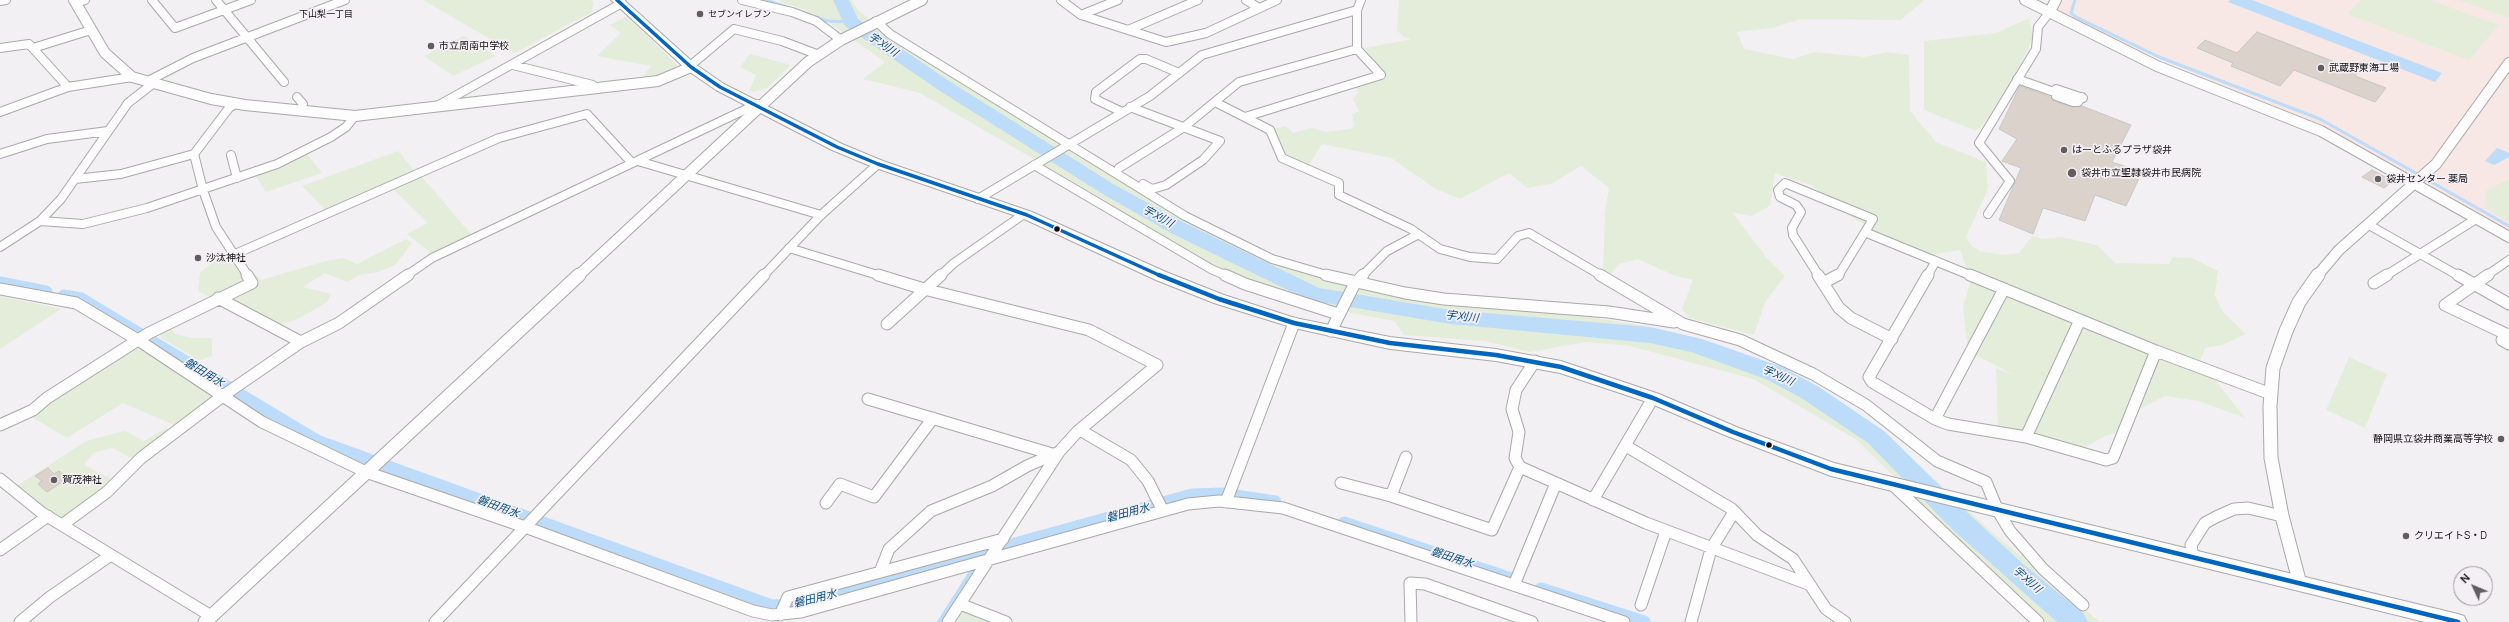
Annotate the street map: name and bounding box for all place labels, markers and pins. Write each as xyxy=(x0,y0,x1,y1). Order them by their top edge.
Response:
marker: セブンイレブン xyxy=(695,9,705,19)
place label: セブンイレブン xyxy=(708,9,771,19)
place label: 市立周南中学校 xyxy=(439,40,509,52)
marker: 市立周南中学校 xyxy=(426,41,436,51)
place label: 武蔵野東海工場 xyxy=(2329,62,2399,74)
marker: 武蔵野東海工場 xyxy=(2316,63,2326,73)
place label: はーとふるプラザ袋井 xyxy=(2072,144,2172,156)
marker: はーとふるプラザ袋井 xyxy=(2059,145,2069,155)
marker: 袋井市立聖隷袋井市民病院 xyxy=(2066,167,2078,179)
place label: 袋井市立聖隷袋井市民病院 xyxy=(2081,167,2201,179)
place label: 袋井センター 薬局 xyxy=(2386,173,2468,185)
marker: 袋井センター 薬局 xyxy=(2373,174,2383,184)
unlabelled marker xyxy=(1052,224,1062,234)
place label: 沙汰神社 xyxy=(206,252,246,264)
marker: 沙汰神社 xyxy=(193,253,203,263)
place label: 静岡県立袋井商業高等学校 xyxy=(2373,433,2493,445)
marker: 静岡県立袋井商業高等学校 xyxy=(2496,434,2506,444)
unlabelled marker xyxy=(1764,440,1774,450)
place label: 賀茂神社 xyxy=(62,474,102,486)
marker: 賀茂神社 xyxy=(49,475,59,485)
place label: クリエイトS・D xyxy=(2414,530,2487,542)
marker: クリエイトS・D xyxy=(2401,531,2411,541)

